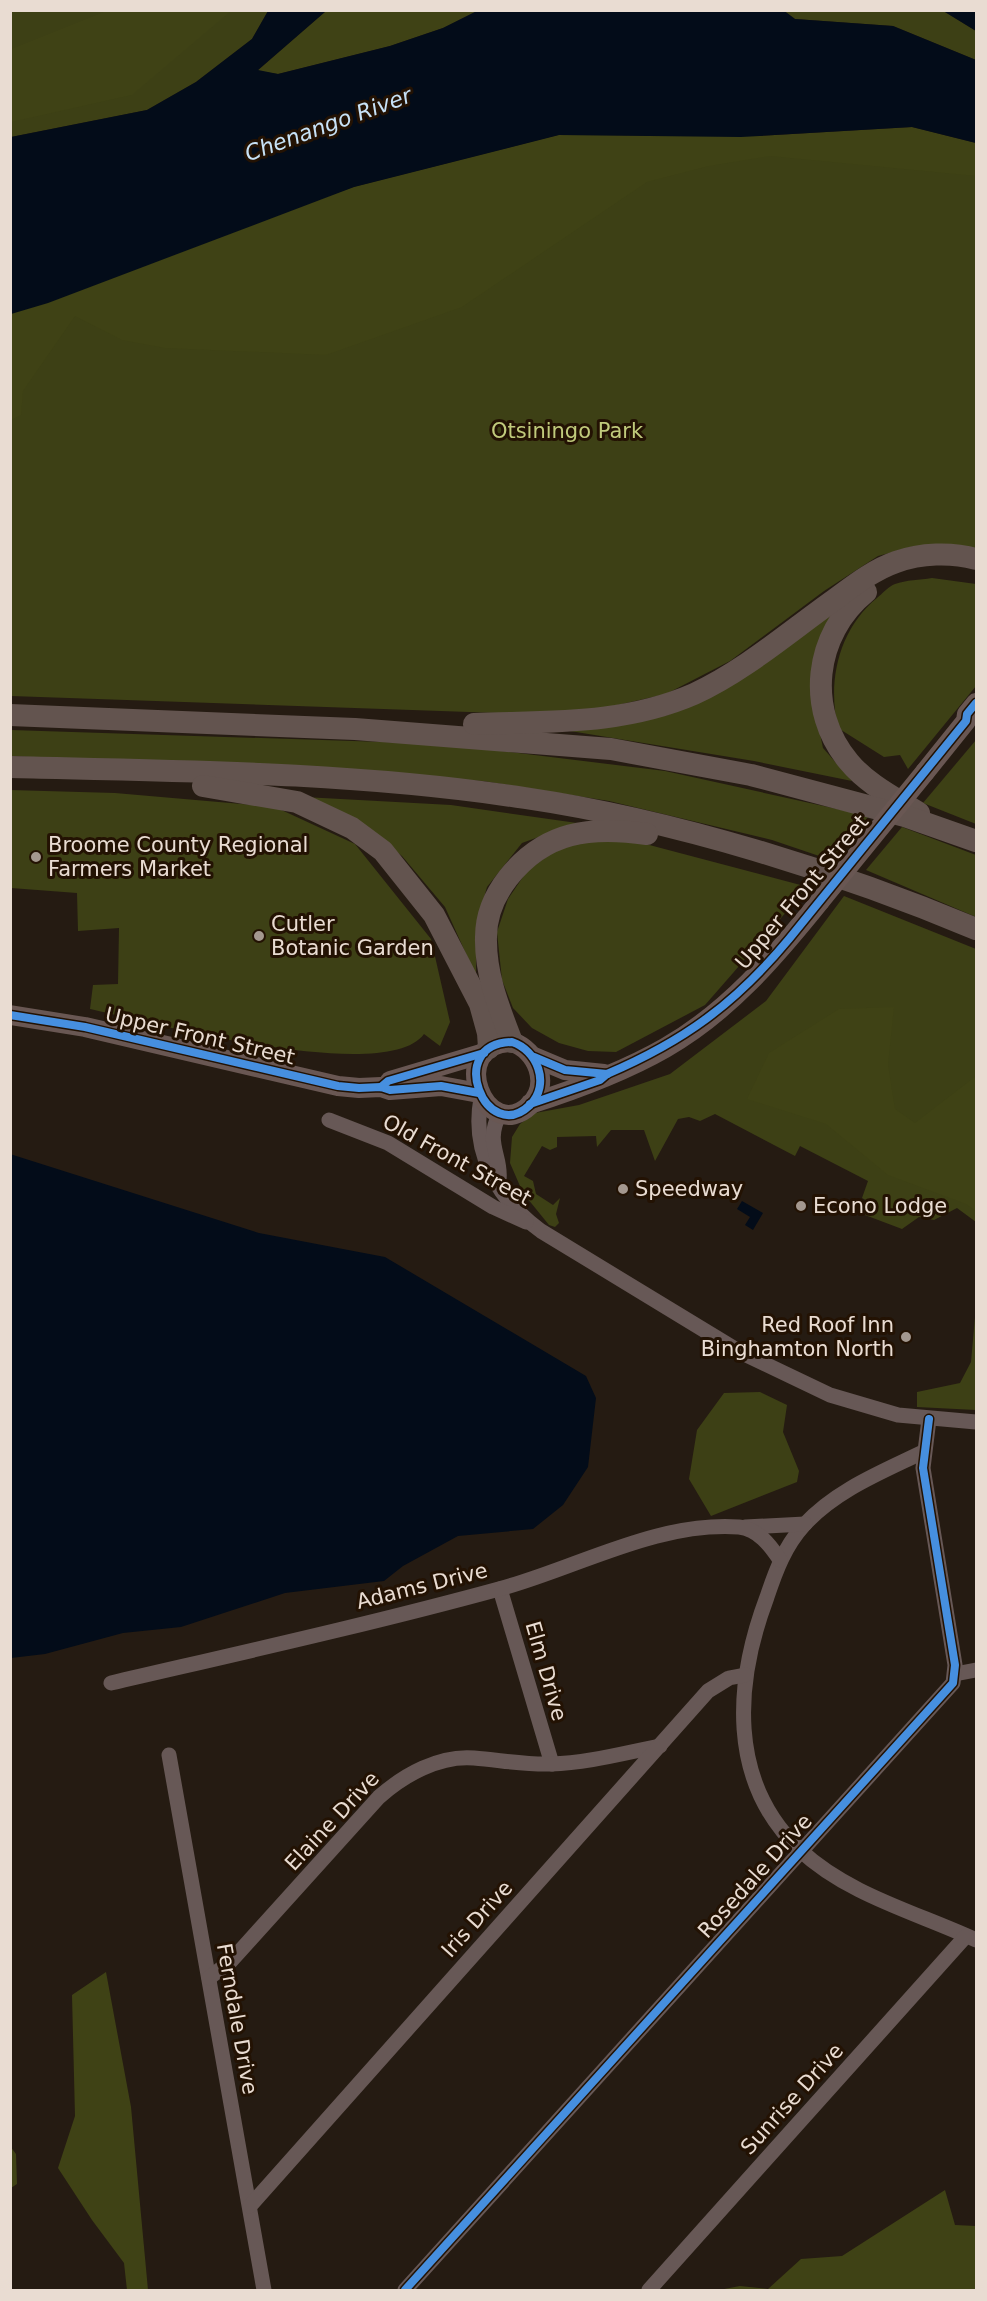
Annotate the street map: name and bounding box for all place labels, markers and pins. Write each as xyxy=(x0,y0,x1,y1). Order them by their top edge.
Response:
place label: Broome County Regional Farmers Market xyxy=(48,833,308,881)
marker: Broome County Regional Farmers Market xyxy=(29,850,43,864)
place label: Cutler Botanic Garden xyxy=(271,912,434,960)
marker: Cutler Botanic Garden xyxy=(252,929,266,943)
place label: Speedway xyxy=(635,1177,743,1201)
marker: Speedway xyxy=(616,1182,630,1196)
place label: Econo Lodge xyxy=(813,1194,947,1218)
marker: Econo Lodge xyxy=(794,1199,808,1213)
place label: Red Roof Inn Binghamton North xyxy=(701,1313,894,1361)
marker: Red Roof Inn Binghamton North xyxy=(899,1330,913,1344)

